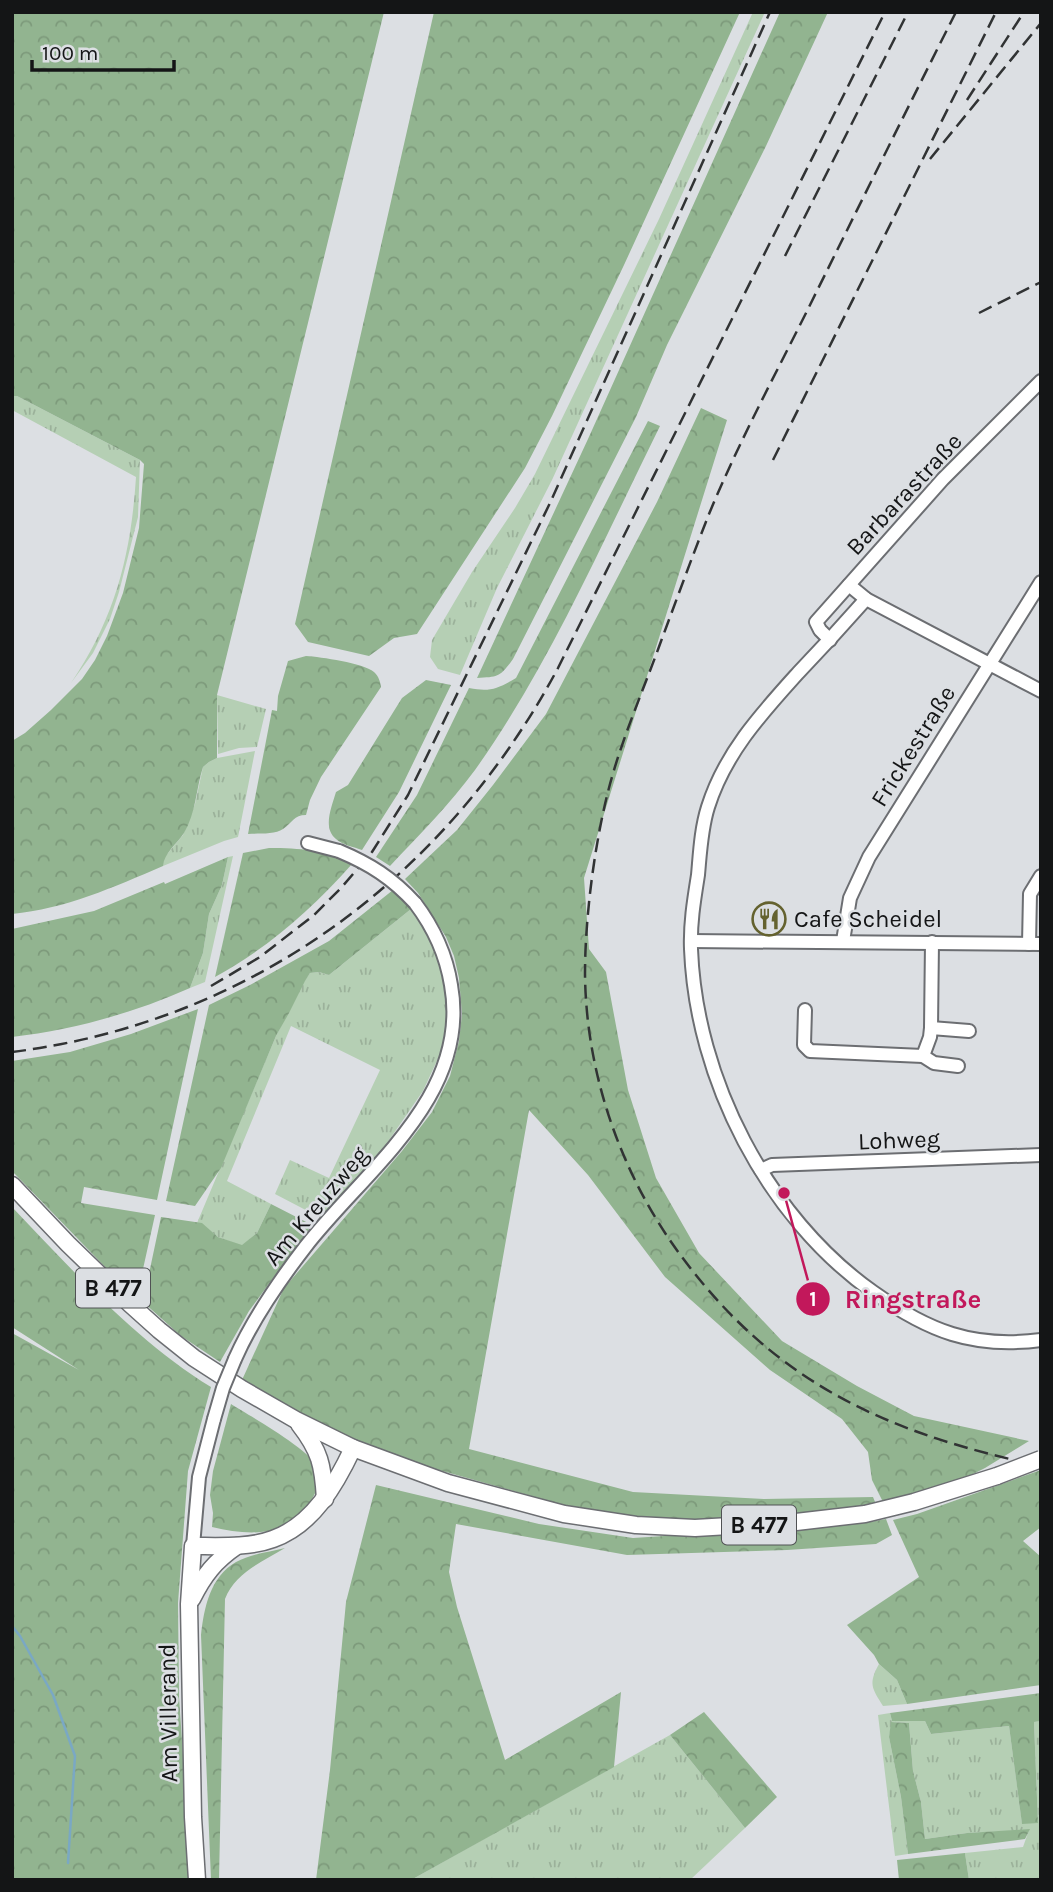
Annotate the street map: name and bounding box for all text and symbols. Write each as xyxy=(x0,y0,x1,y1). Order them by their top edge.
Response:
scale bar xyxy=(32,28,173,72)
text: 100 m xyxy=(42,41,99,65)
street label: Barbarastraße xyxy=(840,427,968,561)
street label: Frickestraße xyxy=(865,680,961,812)
restaurant icon: Cafe Scheidel xyxy=(750,900,788,938)
place label: Cafe Scheidel xyxy=(794,905,942,933)
street label: Lohweg xyxy=(857,1125,941,1155)
street label: Am Kreuzweg xyxy=(258,1140,374,1271)
road number: B 477 xyxy=(76,1268,150,1308)
callout: Ringstraße xyxy=(795,1275,995,1322)
text: Ringstraße xyxy=(845,1284,981,1315)
text: 1 xyxy=(809,1287,817,1311)
road number: B 477 xyxy=(722,1506,796,1544)
street label: Am Villerand xyxy=(153,1643,183,1783)

